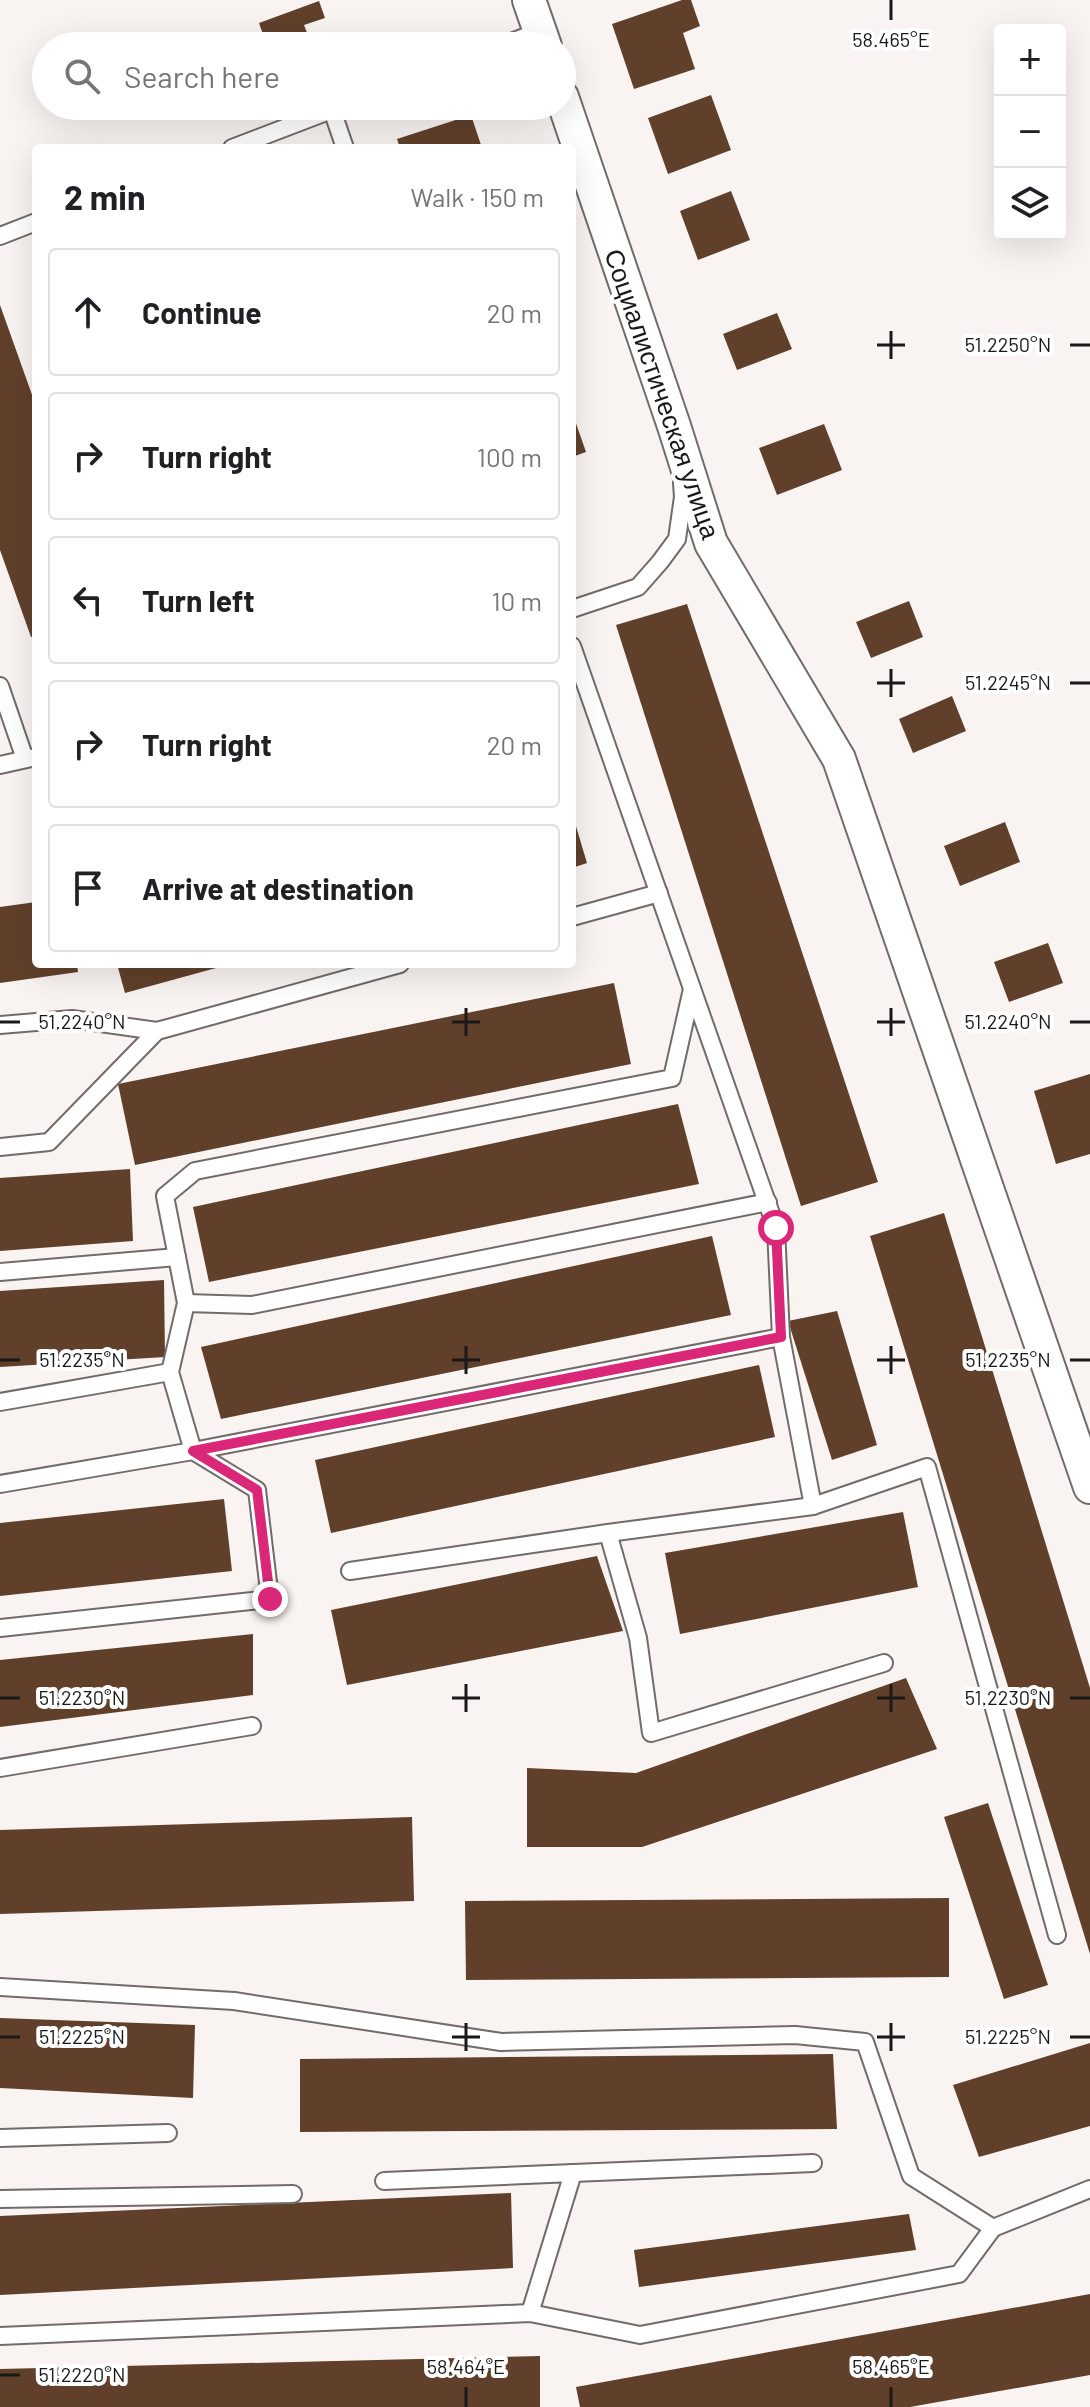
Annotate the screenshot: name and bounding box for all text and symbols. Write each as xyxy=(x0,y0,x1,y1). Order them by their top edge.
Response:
map controls xyxy=(994,24,1066,240)
button: + xyxy=(994,24,1066,96)
text: 58.465°E xyxy=(852,27,930,51)
search box xyxy=(32,32,576,120)
icon: search xyxy=(60,54,104,98)
text: Search here xyxy=(124,58,280,94)
button: − xyxy=(994,96,1066,168)
button: layers xyxy=(994,168,1066,240)
text: 2 min xyxy=(64,176,146,217)
text: Walk · 150 m xyxy=(410,181,544,212)
street label: Социалистическая улица xyxy=(599,245,728,543)
icon: ahead xyxy=(66,290,110,334)
text: Continue xyxy=(142,294,262,330)
text: 20 m xyxy=(487,297,542,328)
text: 51.2250°N xyxy=(965,332,1051,356)
icon: right xyxy=(66,434,110,478)
text: Turn right xyxy=(142,438,272,474)
text: 100 m xyxy=(477,441,542,472)
icon: left xyxy=(66,578,110,622)
text: Turn left xyxy=(142,582,255,618)
text: 10 m xyxy=(492,585,542,616)
text: 51.2245°N xyxy=(965,670,1051,694)
icon: right xyxy=(66,722,110,766)
text: Turn right xyxy=(142,726,272,762)
text: 20 m xyxy=(487,729,542,760)
icon: arrive xyxy=(66,866,110,910)
text: Arrive at destination xyxy=(142,870,414,906)
text: 51.2240°N xyxy=(38,1009,126,1033)
text: 51.2240°N xyxy=(964,1009,1052,1033)
route start xyxy=(758,1210,794,1246)
text: 51.2235°N xyxy=(39,1347,125,1371)
text: 51.2235°N xyxy=(965,1347,1051,1371)
route end xyxy=(252,1581,288,1617)
text: 51.2230°N xyxy=(39,1685,125,1709)
text: 51.2230°N xyxy=(965,1685,1051,1709)
text: 51.2225°N xyxy=(39,2024,125,2048)
text: 51.2225°N xyxy=(965,2024,1051,2048)
text: 58.464°E xyxy=(427,2354,505,2378)
text: 58.465°E xyxy=(852,2354,930,2378)
text: 51.2220°N xyxy=(39,2362,125,2386)

